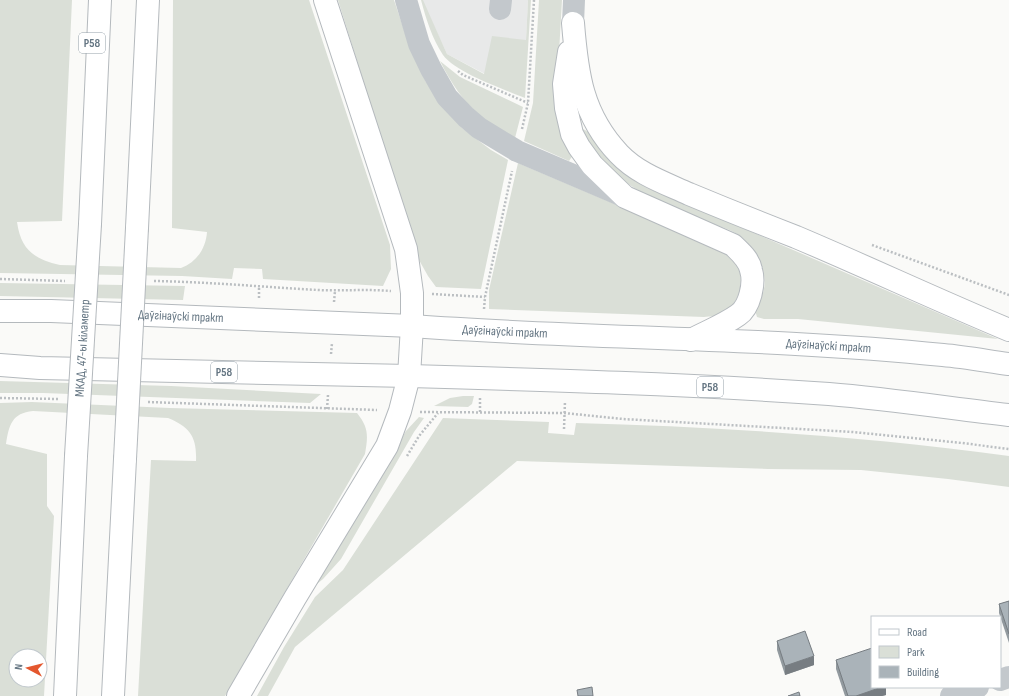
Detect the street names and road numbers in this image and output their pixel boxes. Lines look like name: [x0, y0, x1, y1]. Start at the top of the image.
road number: Р58: [79, 33, 105, 53]
street label: МКАД, 47-ы кіламетр: [72, 299, 93, 397]
street label: Даўгінаўскі тракт: [138, 307, 224, 326]
street label: Даўгінаўскі тракт: [462, 321, 548, 342]
street label: Даўгінаўскі тракт: [785, 335, 872, 357]
road number: Р58: [211, 362, 237, 382]
road number: Р58: [697, 377, 723, 397]

